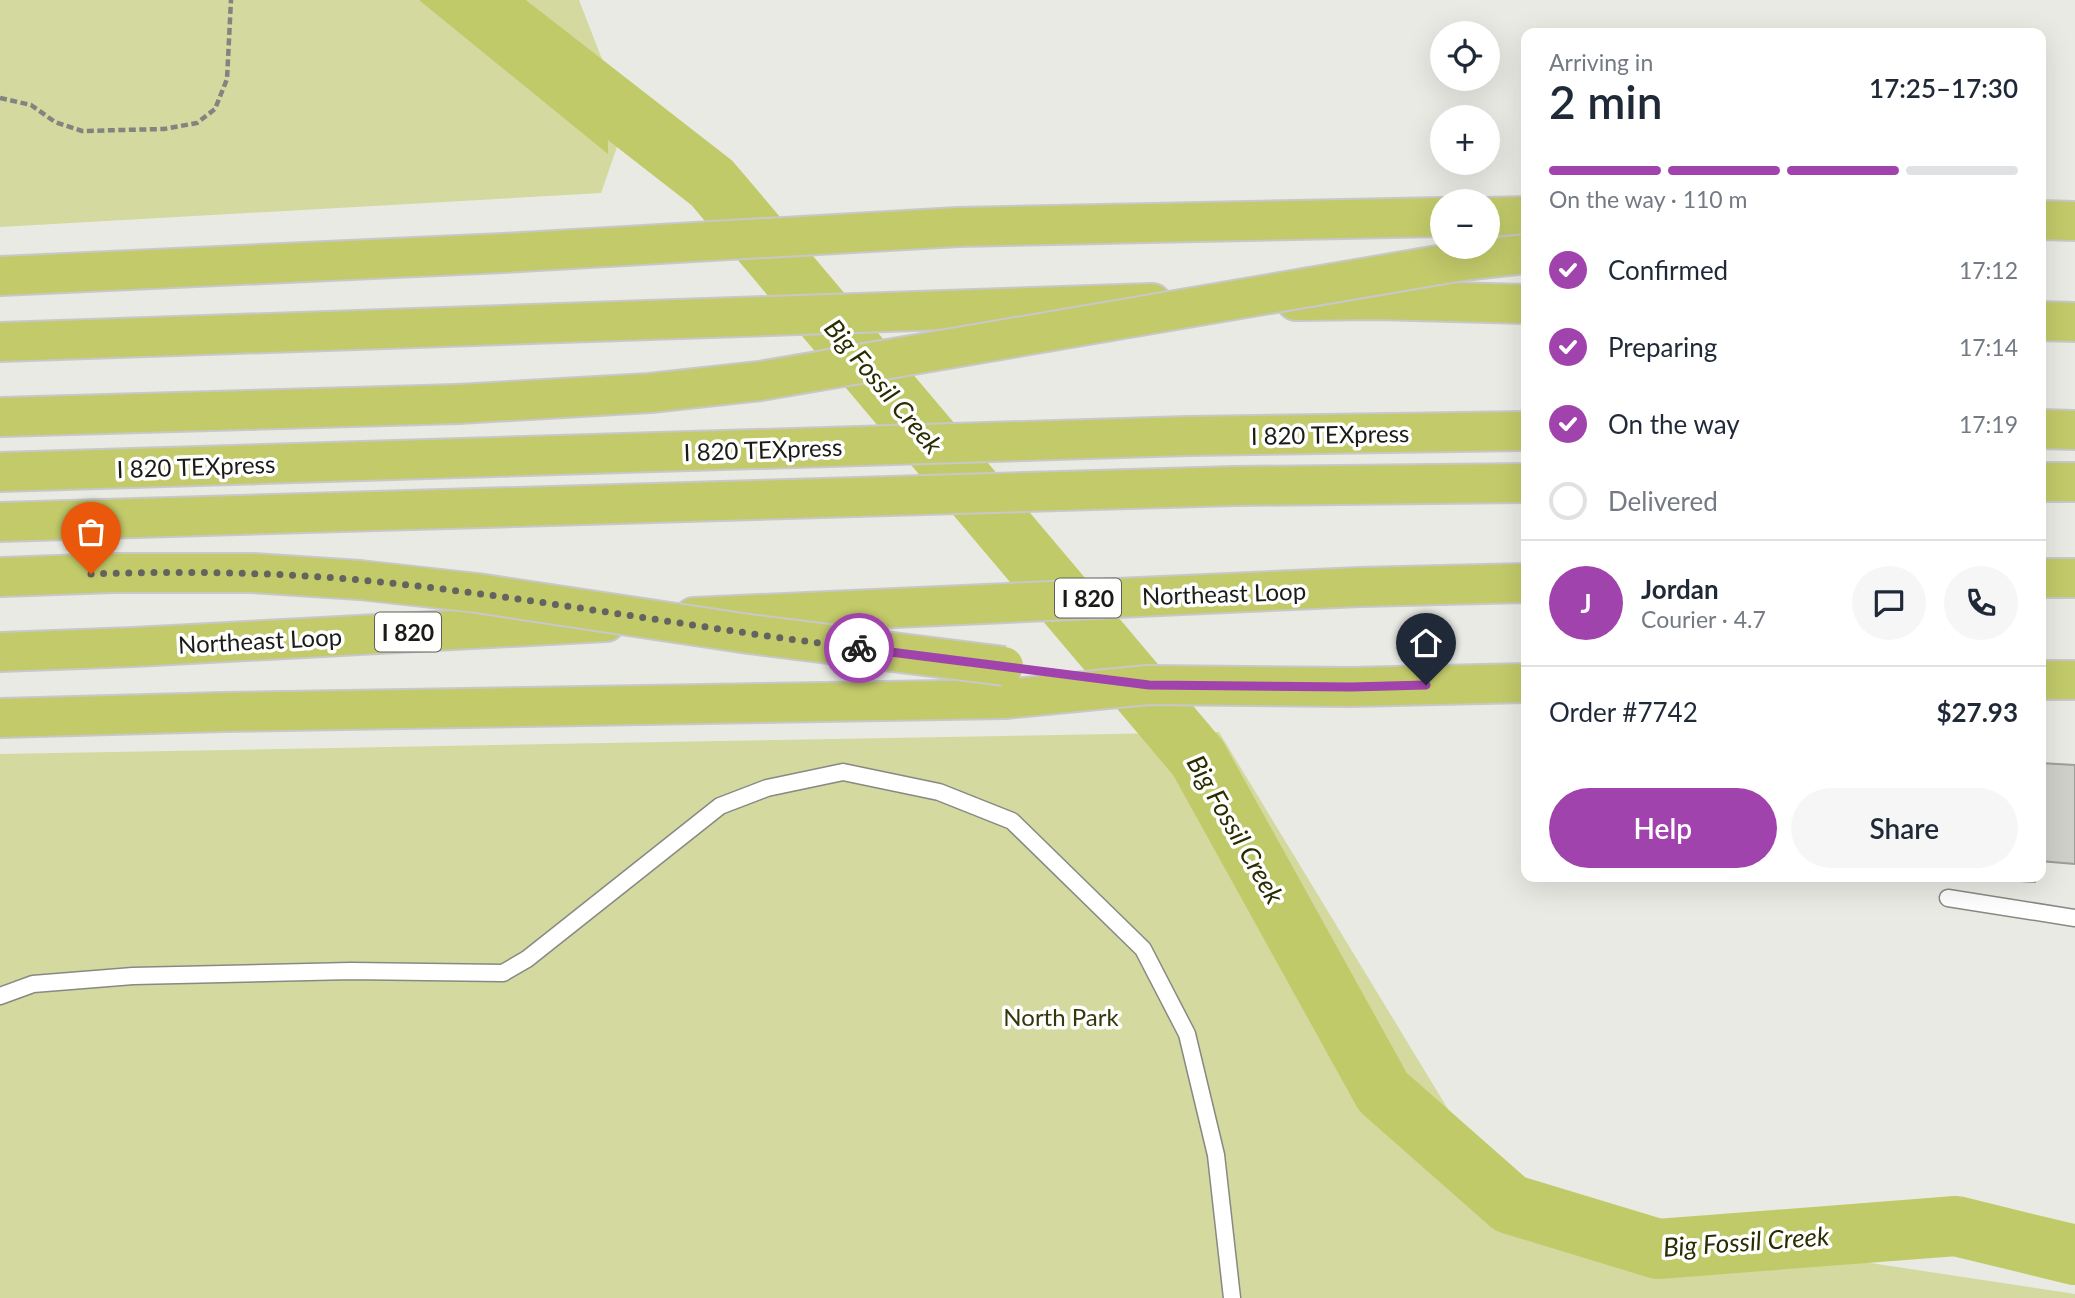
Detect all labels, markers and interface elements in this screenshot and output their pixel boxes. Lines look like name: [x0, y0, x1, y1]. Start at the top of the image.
map controls: [1430, 21, 1500, 259]
button: locate: [1430, 21, 1500, 91]
text: Arriving in: [1549, 48, 1653, 76]
text: 17:25–17:30: [1869, 72, 2018, 104]
text: 2 min: [1549, 74, 1663, 129]
button: +: [1430, 105, 1500, 175]
text: On the way · 110 m: [1549, 185, 1748, 213]
button: −: [1430, 189, 1500, 259]
icon: check: [1549, 251, 1587, 289]
text: Confirmed: [1608, 254, 1728, 286]
text: 17:12: [1959, 256, 2018, 284]
water label: Big Fossil Creek: [818, 312, 950, 461]
icon: check: [1549, 328, 1587, 366]
text: Preparing: [1608, 331, 1717, 363]
text: 17:14: [1959, 333, 2018, 361]
icon: check: [1549, 405, 1587, 443]
text: On the way: [1608, 408, 1740, 440]
text: 17:19: [1959, 410, 2018, 438]
street label: I 820 TEXpress: [1250, 418, 1410, 450]
street label: I 820 TEXpress: [683, 432, 843, 466]
street label: I 820 TEXpress: [116, 449, 276, 483]
text: Delivered: [1608, 485, 1718, 517]
pin: [61, 502, 121, 574]
icon: bag: [72, 513, 110, 551]
button: chat: [1852, 566, 1926, 640]
button: phone: [1944, 566, 2018, 640]
text: Jordan: [1641, 573, 1719, 605]
street label: Northeast Loop: [1141, 576, 1307, 610]
road number: I 820: [1055, 578, 1121, 618]
text: J: [1580, 587, 1592, 619]
text: Courier · 4.7: [1641, 605, 1766, 633]
road number: I 820: [375, 612, 441, 652]
courier: [824, 613, 894, 683]
pin: [1396, 613, 1456, 685]
street label: Northeast Loop: [177, 621, 343, 659]
icon: home: [1407, 624, 1445, 662]
icon: bike: [840, 629, 878, 667]
text: Order #7742: [1549, 696, 1698, 728]
text: $27.93: [1936, 696, 2018, 728]
water label: Big Fossil Creek: [1181, 749, 1292, 910]
button: Help: [1549, 788, 1777, 868]
button: Share: [1791, 788, 2018, 868]
park label: North Park: [1003, 1002, 1119, 1031]
water label: Big Fossil Creek: [1662, 1219, 1831, 1263]

